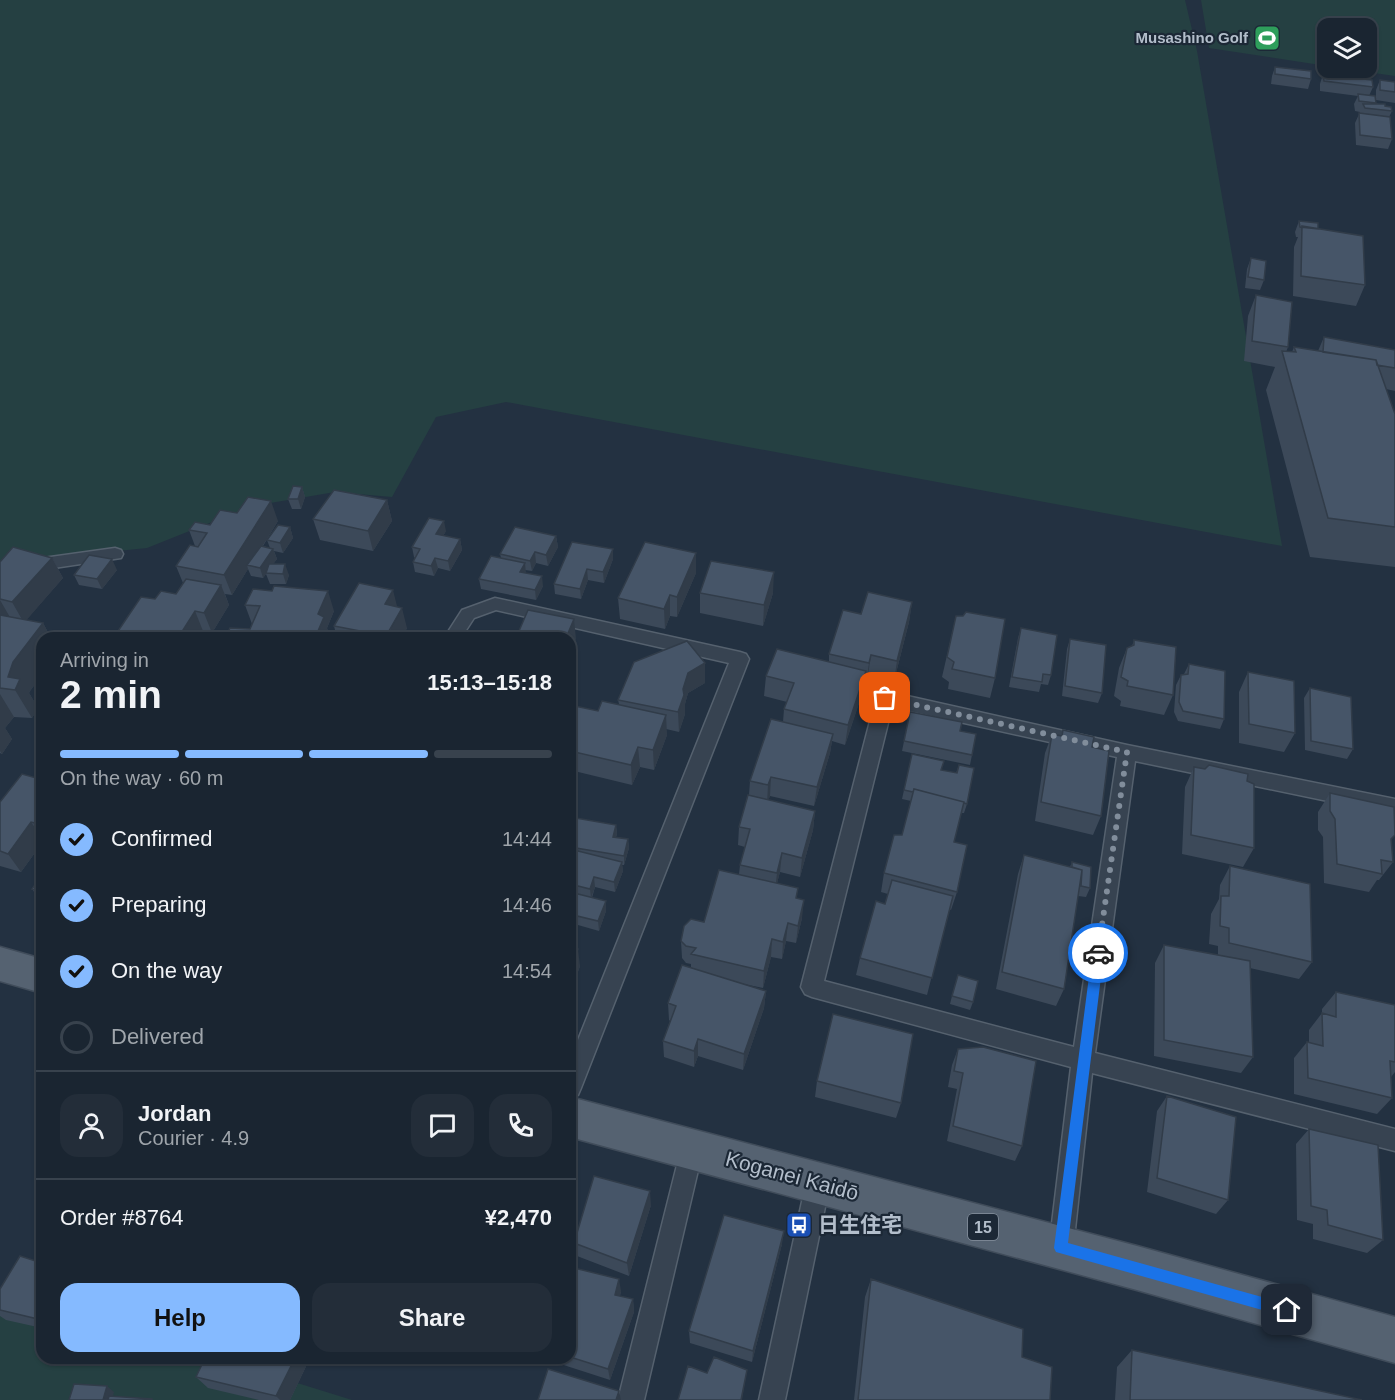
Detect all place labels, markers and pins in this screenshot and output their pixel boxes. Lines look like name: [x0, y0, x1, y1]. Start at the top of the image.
sports icon: Musashino Golf: [1252, 23, 1282, 53]
place label: Musashino Golf: [1136, 29, 1249, 46]
pin: [859, 672, 910, 723]
bus stop icon: 日生住宅: [784, 1210, 814, 1240]
place label: 日生住宅: [818, 1213, 902, 1236]
pin: [1261, 1284, 1312, 1335]

